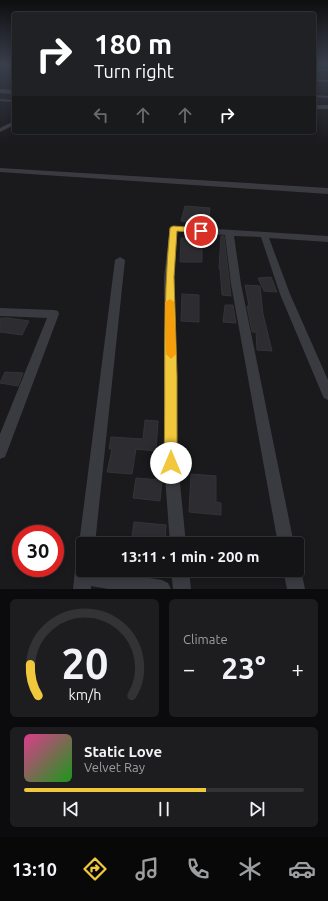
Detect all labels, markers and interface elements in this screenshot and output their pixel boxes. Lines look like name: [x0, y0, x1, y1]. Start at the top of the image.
icon: right: [28, 28, 80, 80]
text: 180 m: [94, 28, 172, 59]
text: Turn right: [94, 61, 174, 81]
icon: left: [90, 104, 112, 126]
icon: ahead: [132, 104, 154, 126]
icon: ahead: [174, 104, 196, 126]
icon: right: [216, 104, 238, 126]
pin: [184, 214, 218, 248]
icon: arrive: [190, 220, 212, 242]
position arrow: [150, 442, 192, 484]
speed limit sign: 30: [12, 525, 64, 577]
text: 13:11 · 1 min · 200 m: [121, 548, 259, 565]
text: Climate: [183, 632, 228, 646]
text: 20: [61, 640, 108, 687]
text: 23°: [221, 651, 266, 685]
text: −: [183, 656, 195, 681]
text: +: [292, 656, 304, 681]
text: km/h: [68, 687, 101, 703]
text: Static Love: [84, 743, 162, 760]
text: Velvet Ray: [84, 760, 145, 774]
icon: previous: [60, 798, 82, 820]
icon: pause: [153, 798, 175, 820]
icon: next: [246, 798, 268, 820]
icon: directions: [81, 855, 109, 883]
icon: music: [133, 855, 161, 883]
icon: phone: [184, 855, 212, 883]
icon: climate: [236, 855, 264, 883]
icon: car: [288, 855, 316, 883]
text: 13:10: [12, 859, 57, 879]

